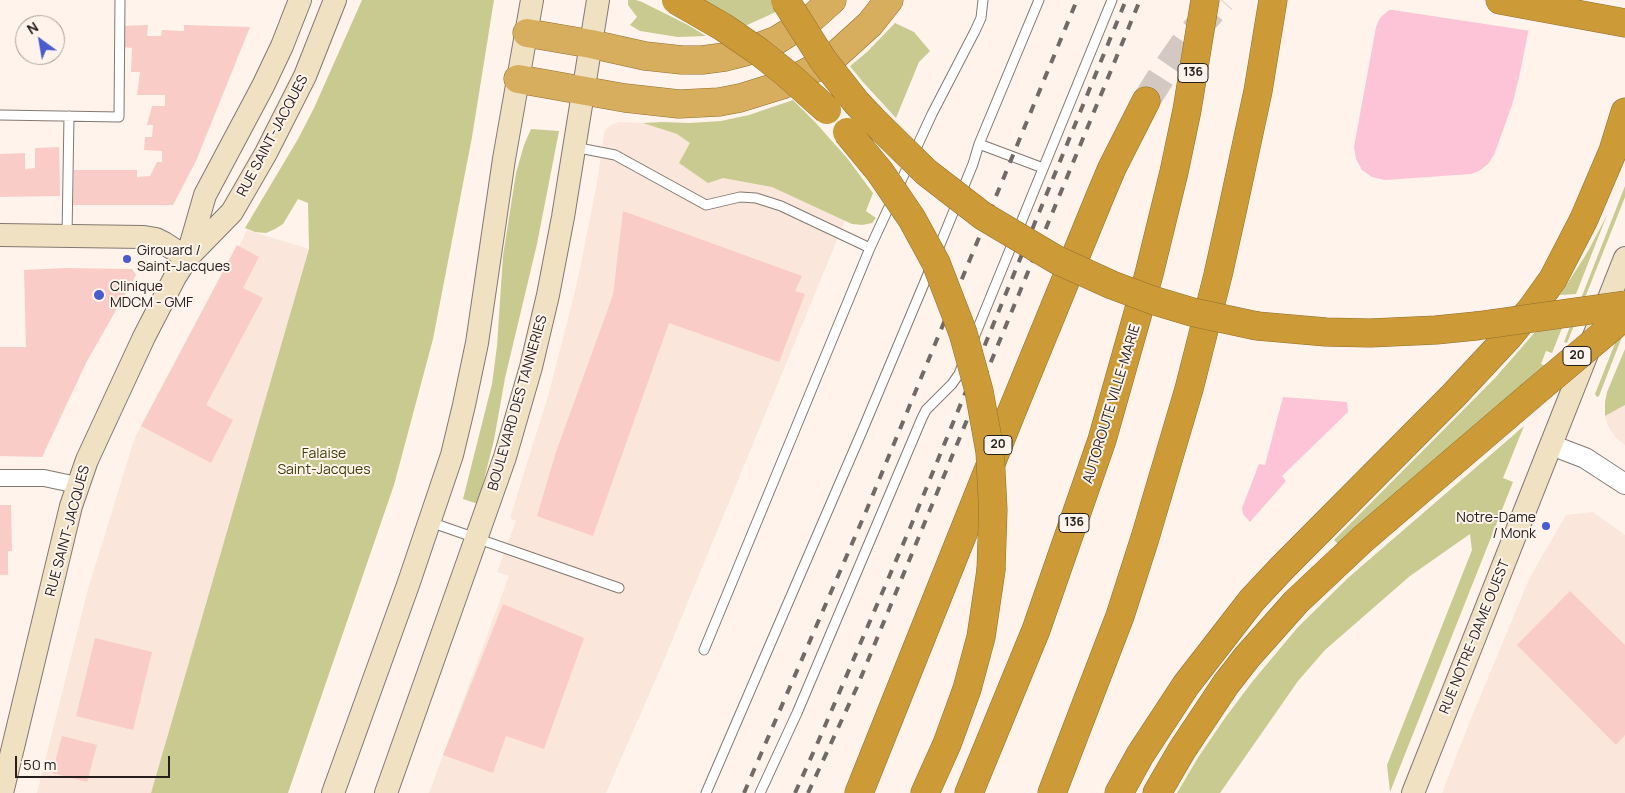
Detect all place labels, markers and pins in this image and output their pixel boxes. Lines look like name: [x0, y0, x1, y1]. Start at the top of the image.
place label: Girouard / Saint-Jacques: [137, 243, 230, 276]
marker: Girouard / Saint-Jacques: [121, 253, 133, 265]
place label: Clinique MDCM - GMF: [110, 279, 193, 312]
marker: Clinique MDCM - GMF: [92, 288, 106, 302]
place label: Notre-Dame / Monk: [1456, 510, 1536, 542]
marker: Notre-Dame / Monk: [1540, 520, 1552, 532]

